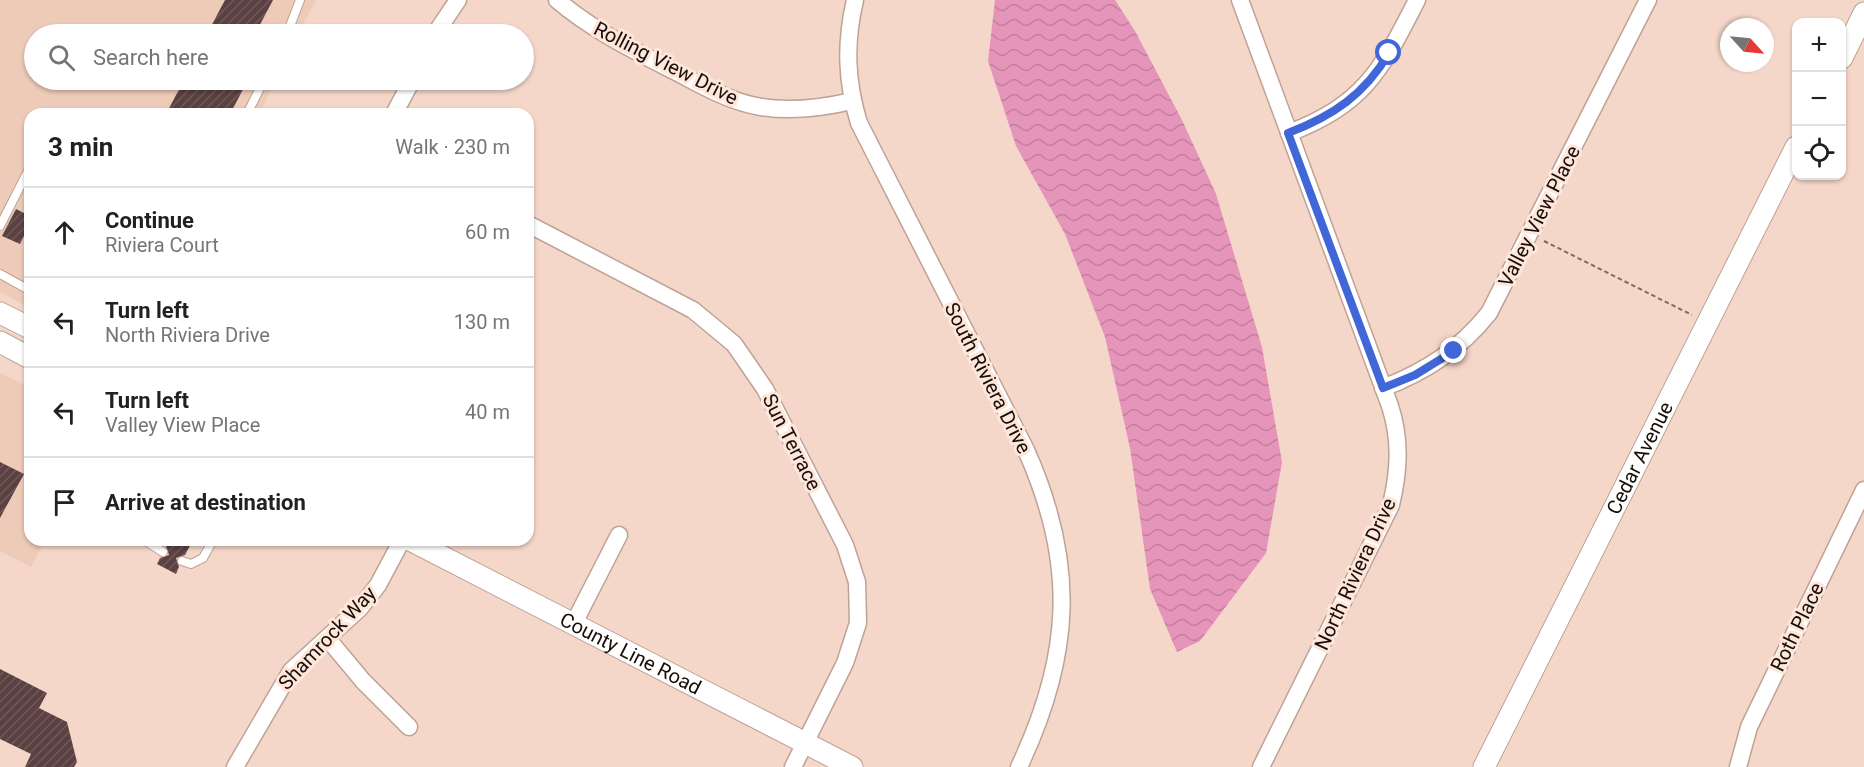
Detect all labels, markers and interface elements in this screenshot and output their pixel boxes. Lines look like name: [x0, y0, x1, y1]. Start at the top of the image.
street label: Rolling View Drive: [590, 16, 742, 110]
north arrow: [1720, 18, 1774, 72]
map controls: [1792, 18, 1846, 180]
button: +: [1792, 18, 1846, 72]
search box: [24, 24, 534, 90]
route start: [1375, 39, 1401, 65]
icon: search: [45, 41, 78, 74]
text: Search here: [93, 45, 209, 70]
button: −: [1792, 72, 1846, 126]
button: locate: [1792, 126, 1846, 180]
text: 3 min: [48, 132, 113, 162]
text: Walk · 230 m: [395, 135, 510, 159]
street label: Valley View Place: [1493, 141, 1585, 291]
text: Continue: [105, 208, 194, 233]
icon: ahead: [48, 216, 81, 249]
text: 60 m: [465, 220, 510, 244]
text: Riviera Court: [105, 233, 219, 257]
text: Turn left: [105, 298, 189, 323]
street label: South Riviera Drive: [940, 298, 1036, 458]
icon: left: [48, 306, 81, 339]
text: 130 m: [454, 310, 510, 334]
text: North Riviera Drive: [105, 323, 270, 347]
route end: [1440, 337, 1466, 363]
text: Turn left: [105, 388, 189, 413]
street label: Sun Terrace: [757, 390, 827, 494]
icon: left: [48, 396, 81, 429]
street label: Cedar Avenue: [1601, 398, 1678, 518]
text: 40 m: [465, 400, 510, 424]
text: Valley View Place: [105, 413, 260, 437]
icon: arrive: [48, 486, 81, 519]
text: Arrive at destination: [105, 490, 306, 515]
street label: North Riviera Drive: [1309, 494, 1401, 654]
street label: Roth Place: [1765, 579, 1829, 675]
street label: Shamrock Way: [273, 581, 381, 695]
street label: County Line Road: [556, 607, 705, 700]

